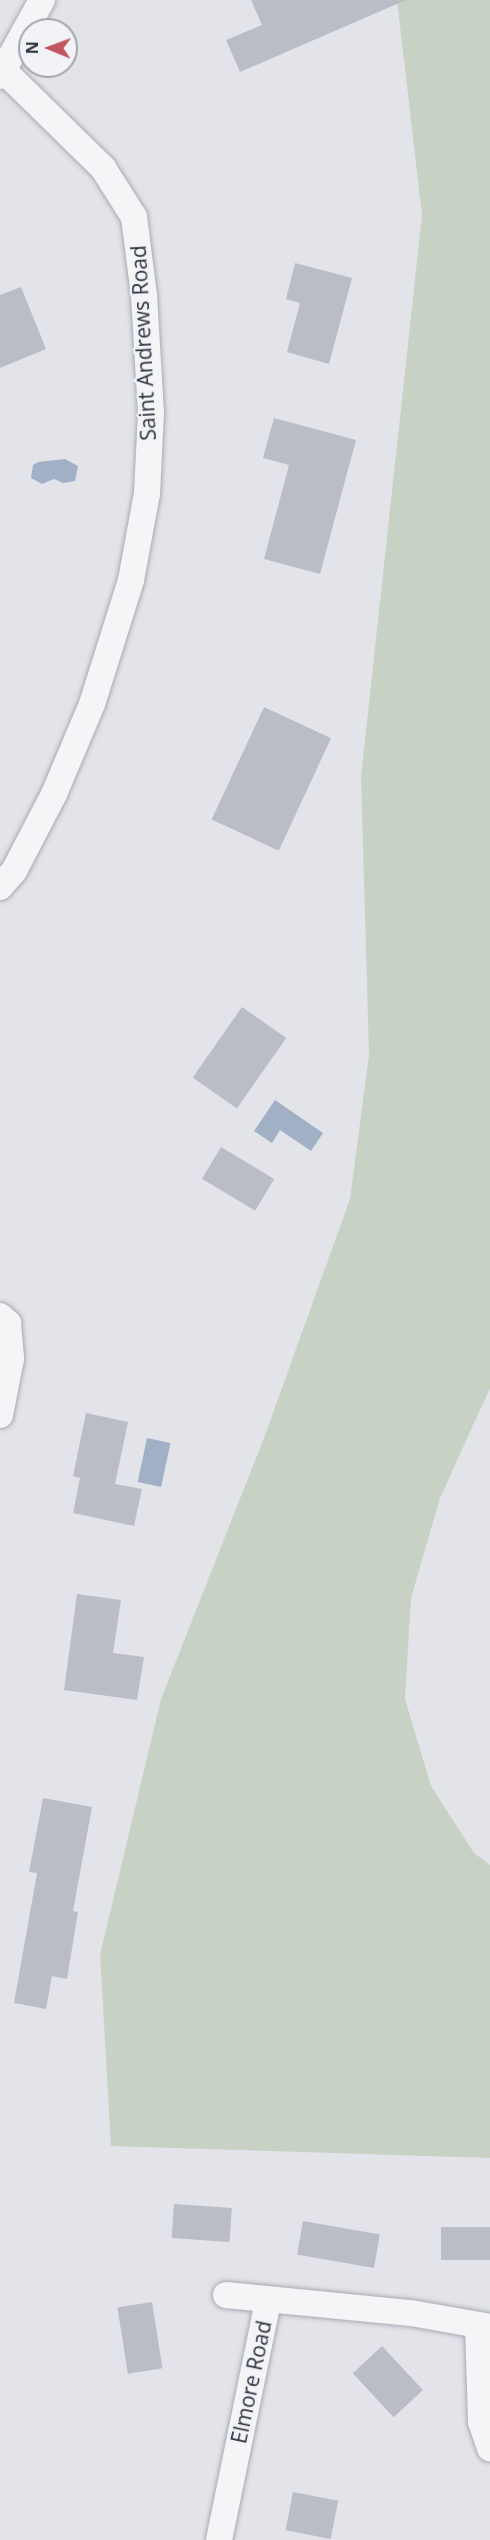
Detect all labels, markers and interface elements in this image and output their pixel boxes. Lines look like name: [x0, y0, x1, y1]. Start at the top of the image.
north arrow: [18, 18, 78, 78]
text: N: [21, 41, 43, 54]
street label: Saint Andrews Road: [125, 245, 161, 441]
street label: Elmore Road: [226, 2318, 276, 2446]

